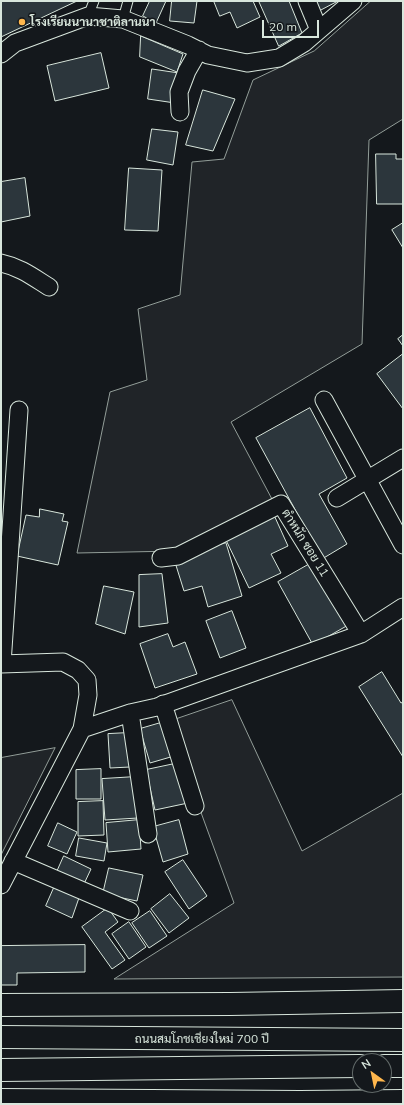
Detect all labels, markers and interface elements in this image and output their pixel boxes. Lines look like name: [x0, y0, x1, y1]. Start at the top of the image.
scale bar: [264, 12, 321, 38]
place label: โรงเรียนนานาชาติลานนา: [30, 15, 156, 29]
marker: โรงเรียนนานาชาติลานนา: [17, 17, 27, 27]
text: 20 m: [269, 19, 297, 34]
street label: ตำหนัก ซอย 11: [278, 506, 332, 580]
street label: ถนนสมโภชเชียงใหม่ 700 ปี: [135, 1032, 269, 1046]
north arrow: [352, 1053, 392, 1093]
text: N: [359, 1056, 373, 1072]

